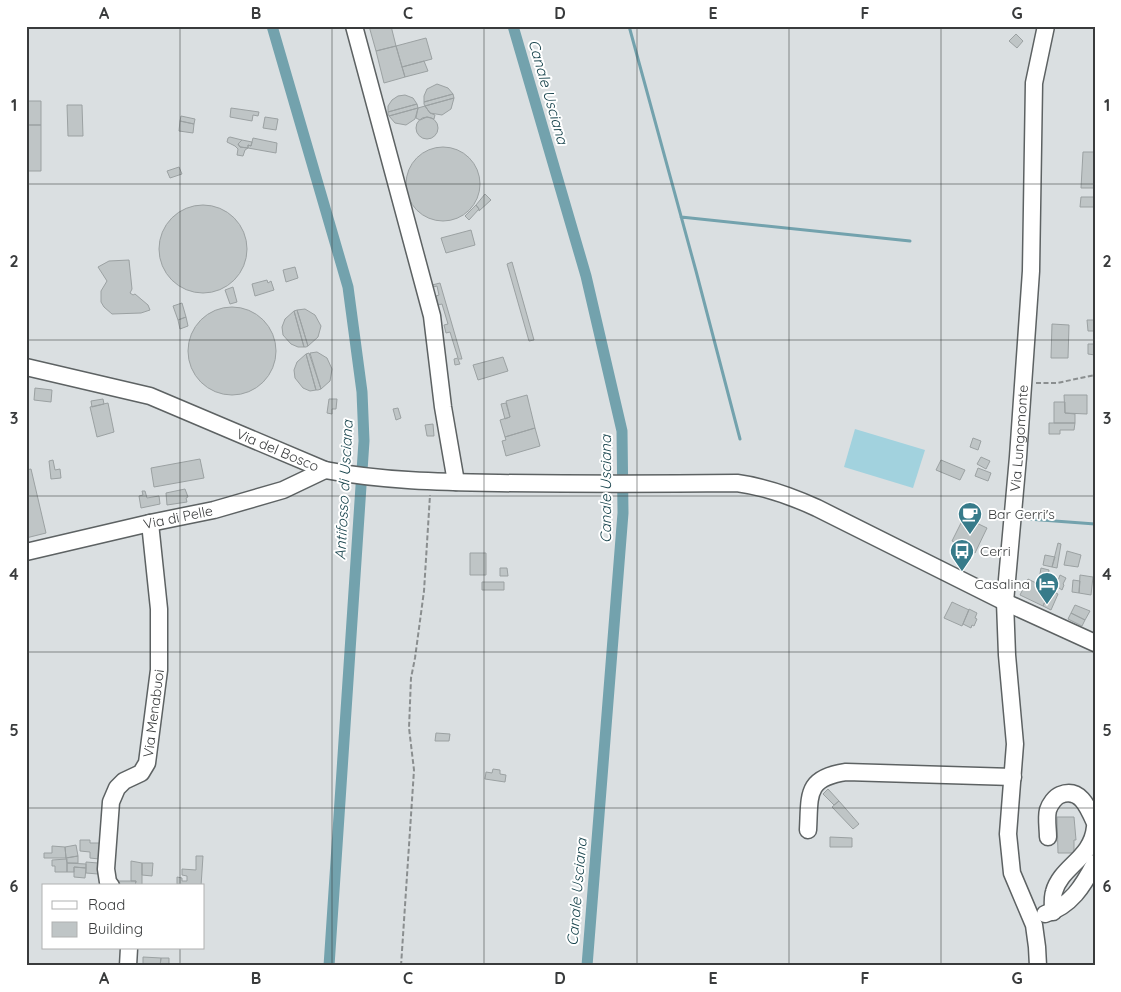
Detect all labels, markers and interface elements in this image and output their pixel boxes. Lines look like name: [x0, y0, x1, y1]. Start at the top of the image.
text: A: [99, 3, 110, 23]
text: B: [251, 3, 261, 23]
text: C: [403, 3, 413, 23]
text: D: [554, 3, 566, 23]
text: E: [708, 3, 718, 23]
text: F: [861, 3, 870, 23]
text: G: [1011, 3, 1023, 23]
water label: Canale Usciana: [524, 37, 573, 147]
text: 1: [11, 95, 17, 115]
text: 1: [1104, 95, 1110, 115]
text: 2: [9, 251, 19, 271]
text: 2: [1102, 251, 1112, 271]
street label: Via Lungomonte: [1006, 384, 1032, 492]
text: 3: [10, 408, 18, 428]
text: 3: [1103, 408, 1111, 428]
water label: Antifosso di Usciana: [330, 419, 357, 560]
street label: Via del Bosco: [234, 425, 322, 475]
water label: Canale Usciana: [596, 434, 615, 543]
street label: Via di Pelle: [142, 501, 214, 533]
cafe icon: Bar Cerri's: [957, 501, 983, 535]
place label: Bar Cerri's: [988, 505, 1055, 523]
bus stop icon: Cerri: [949, 538, 975, 572]
place label: Cerri: [980, 542, 1011, 560]
text: 4: [9, 564, 19, 584]
text: 4: [1102, 564, 1112, 584]
hotel icon: Casalina: [1034, 571, 1060, 605]
place label: Casalina: [974, 575, 1030, 593]
street label: Via Menabuoi: [139, 668, 168, 758]
text: 5: [9, 720, 19, 740]
text: 5: [1102, 720, 1112, 740]
water label: Canale Usciana: [562, 836, 591, 947]
text: 6: [10, 876, 19, 896]
text: 6: [1103, 876, 1112, 896]
legend: [42, 884, 205, 950]
text: Road: [88, 895, 125, 914]
text: Building: [88, 919, 143, 938]
text: A: [99, 968, 110, 988]
text: B: [251, 968, 261, 988]
text: C: [403, 968, 413, 988]
text: D: [554, 968, 566, 988]
text: E: [708, 968, 718, 988]
text: F: [861, 968, 870, 988]
text: G: [1011, 968, 1023, 988]

